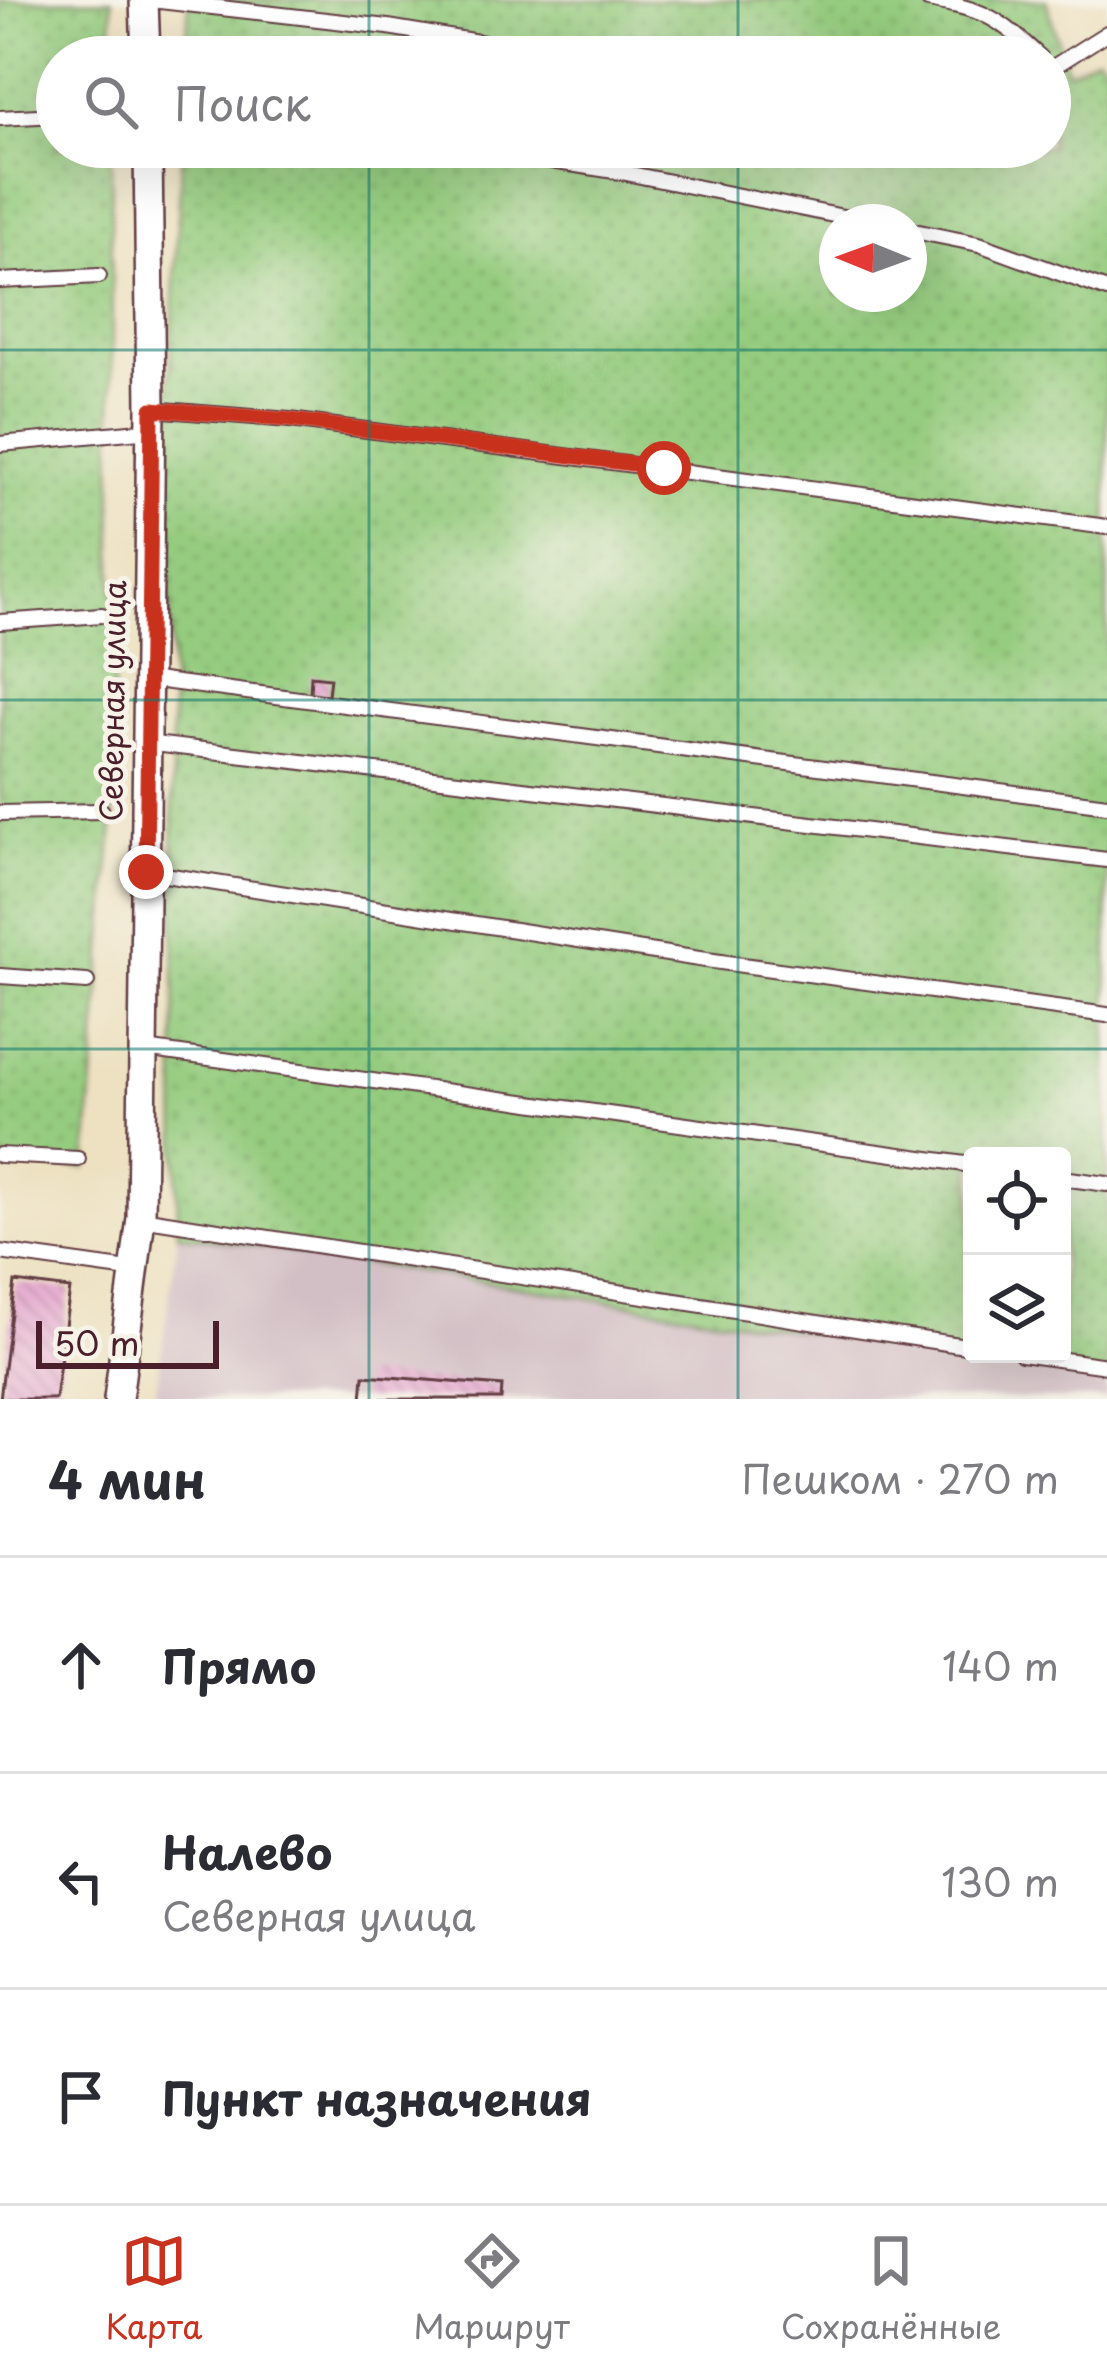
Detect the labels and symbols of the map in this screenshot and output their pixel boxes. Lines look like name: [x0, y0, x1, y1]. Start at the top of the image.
north arrow: [819, 204, 927, 312]
route start: [637, 441, 691, 495]
street label: Северная улица: [87, 580, 136, 822]
route end: [119, 845, 173, 899]
scale bar: [36, 1315, 219, 1368]

